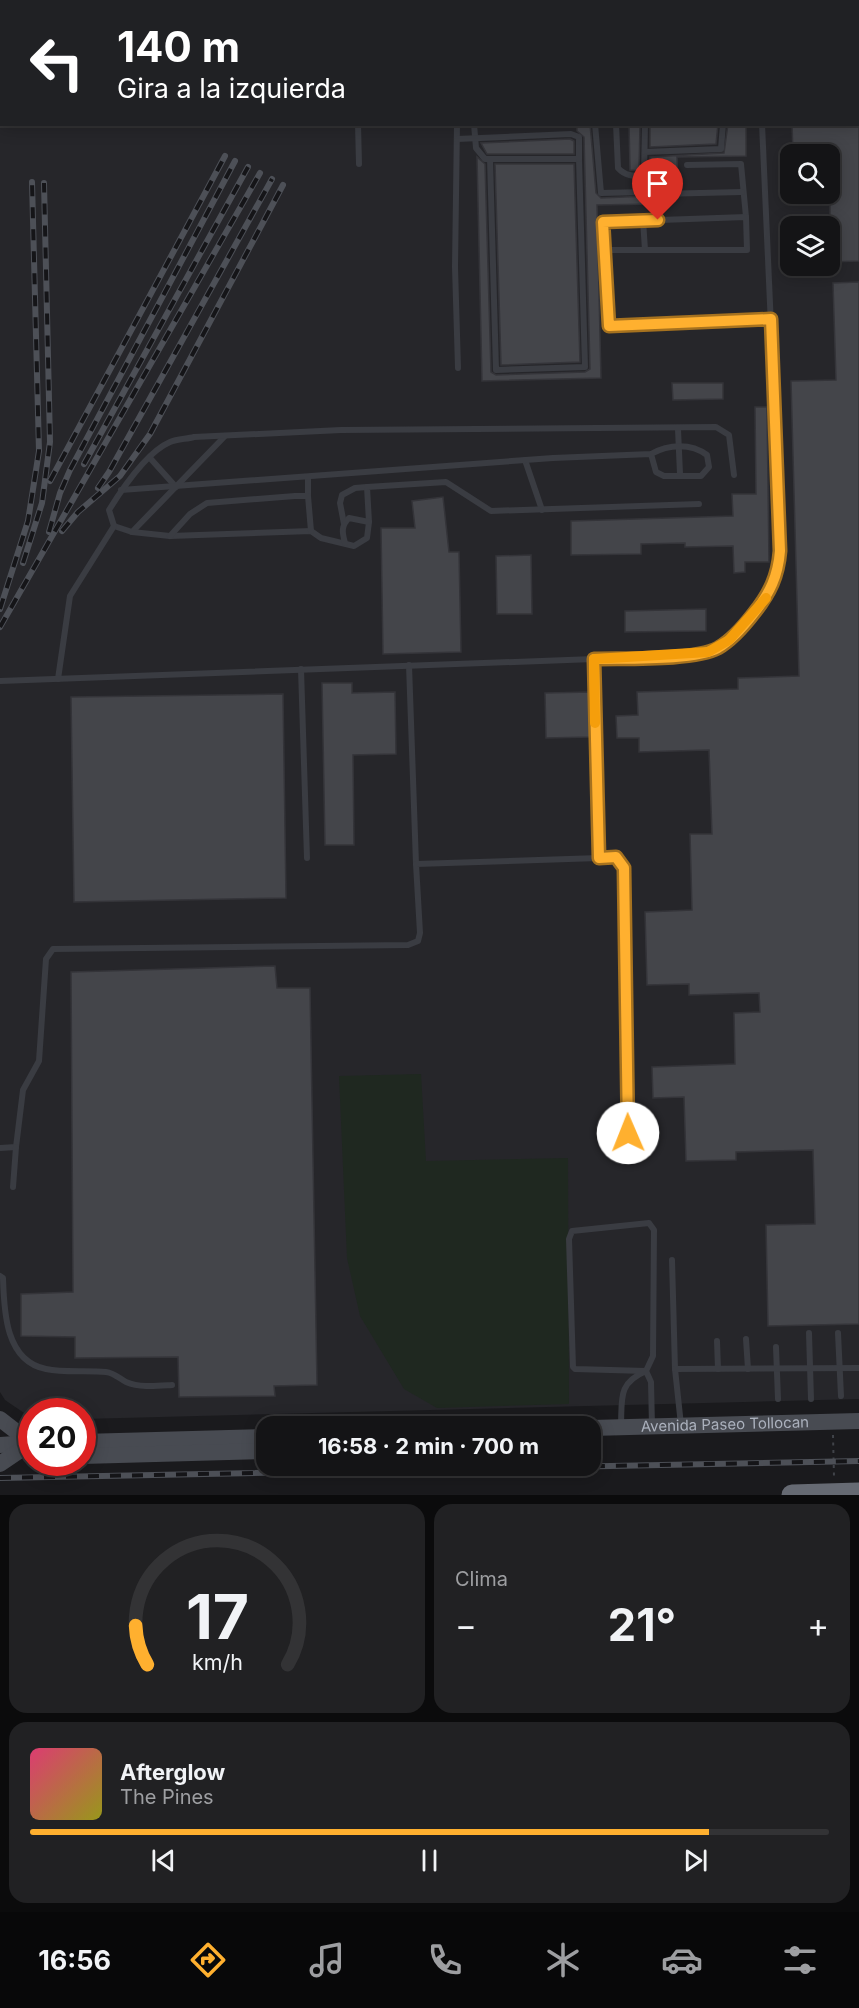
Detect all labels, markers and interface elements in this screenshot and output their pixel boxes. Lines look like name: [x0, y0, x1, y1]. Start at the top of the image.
text: 140 m: [117, 21, 240, 72]
icon: left: [18, 24, 96, 102]
text: Gira a la izquierda: [117, 72, 346, 105]
map controls: [780, 144, 840, 276]
button: search: [780, 144, 840, 204]
pin: [632, 158, 683, 220]
icon: arrive: [641, 167, 674, 200]
button: layers: [780, 216, 840, 276]
position arrow: [596, 1101, 660, 1165]
speed limit sign: 20: [18, 1398, 96, 1476]
street label: Avenida Paseo Tollocan: [641, 1412, 809, 1436]
text: 16:58 · 2 min · 700 m: [318, 1433, 539, 1459]
text: Clima: [455, 1567, 508, 1591]
text: 17: [185, 1579, 249, 1654]
text: 21°: [608, 1597, 676, 1652]
text: −: [455, 1605, 477, 1645]
text: +: [807, 1605, 829, 1645]
text: km/h: [192, 1650, 242, 1676]
text: Afterglow: [120, 1759, 225, 1785]
text: The Pines: [120, 1785, 214, 1809]
icon: previous: [147, 1844, 180, 1877]
icon: pause: [413, 1844, 446, 1877]
icon: next: [679, 1844, 712, 1877]
icon: directions: [187, 1939, 229, 1981]
icon: music: [306, 1939, 348, 1981]
icon: phone: [424, 1939, 466, 1981]
icon: climate: [542, 1939, 584, 1981]
icon: car: [661, 1939, 703, 1981]
icon: filters: [779, 1939, 821, 1981]
text: 16:56: [38, 1944, 111, 1977]

